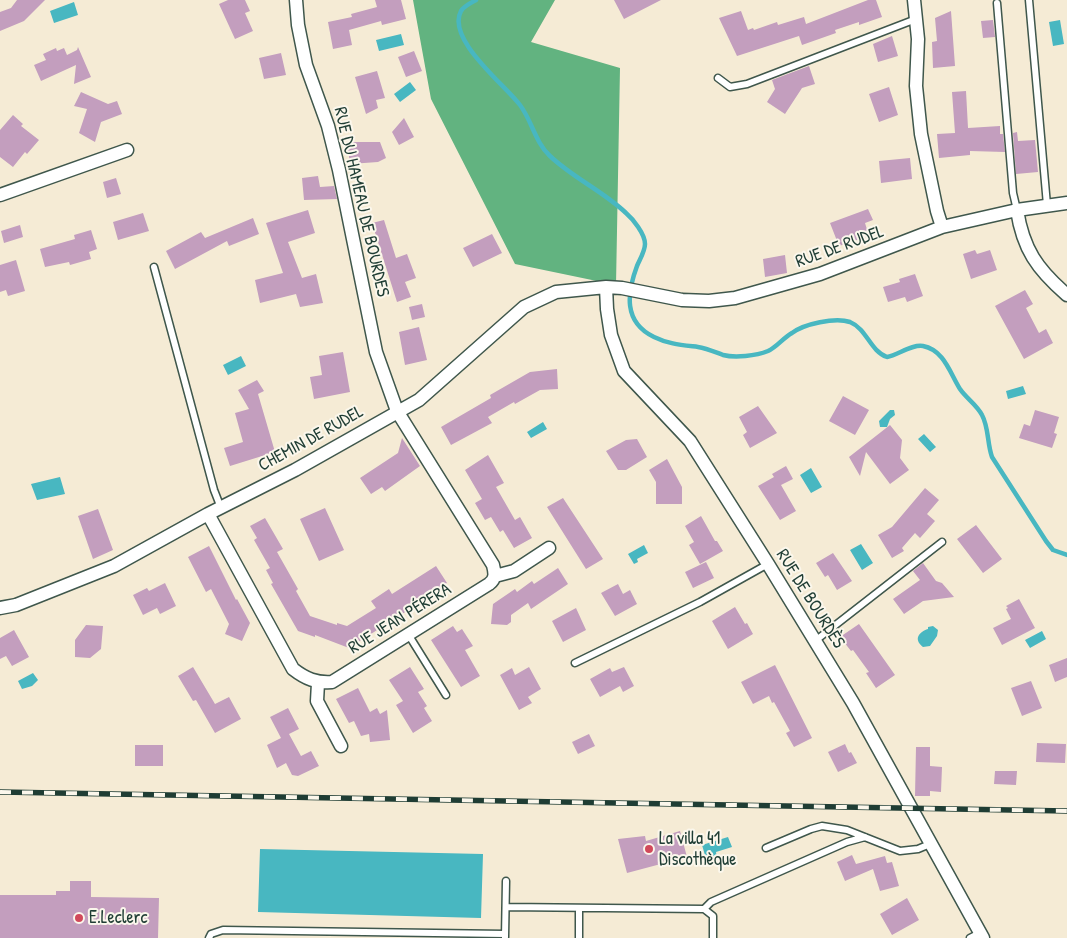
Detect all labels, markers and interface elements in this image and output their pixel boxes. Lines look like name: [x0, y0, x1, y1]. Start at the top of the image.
street label: RUE DU HAMEAU DE BOURDES: [329, 105, 393, 299]
street label: RUE DE RUDEL: [793, 221, 887, 273]
street label: CHEMIN DE RUDEL: [255, 401, 367, 477]
street label: RUE DE BOURDÈS: [771, 545, 849, 653]
street label: RUE JEAN PÉRERA: [345, 579, 455, 659]
place label: La villa 41 Discothèque: [659, 828, 736, 871]
marker: La villa 41 Discothèque: [643, 843, 655, 855]
place label: E.Leclerc: [89, 907, 148, 929]
marker: E.Leclerc: [73, 912, 85, 924]

